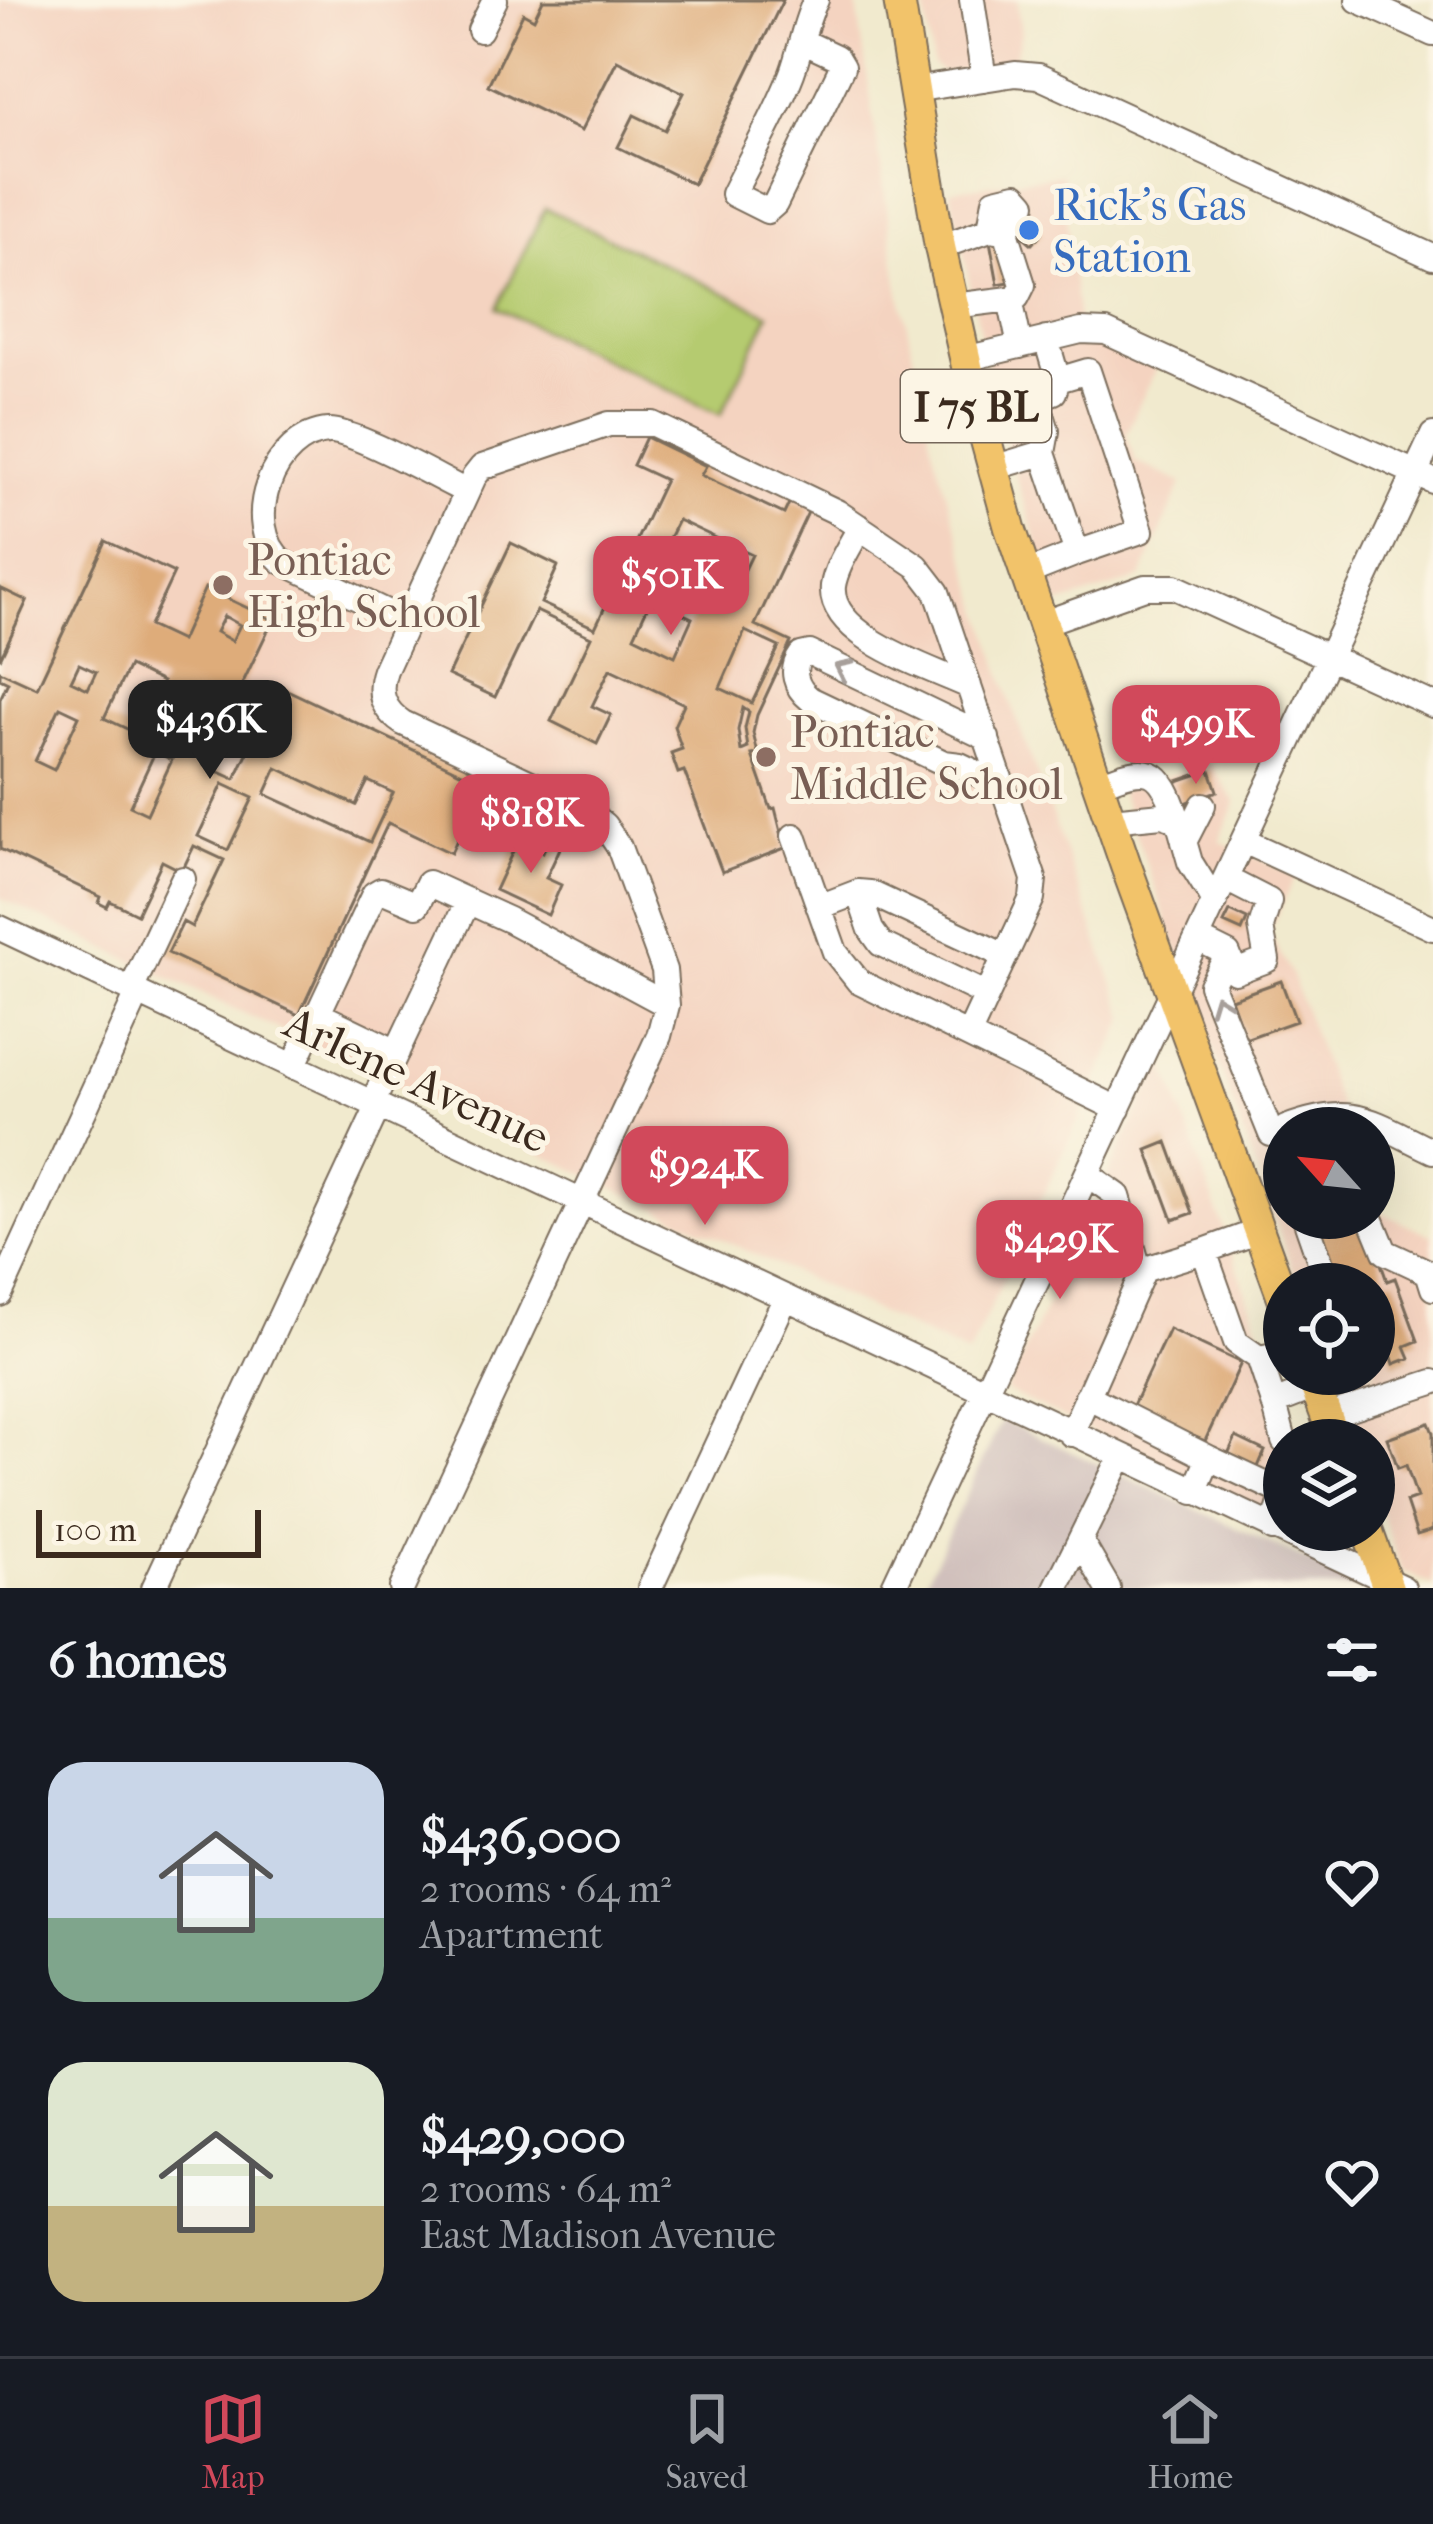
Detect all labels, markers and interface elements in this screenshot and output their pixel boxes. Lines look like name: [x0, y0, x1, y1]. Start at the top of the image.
place label: Rick's Gas Station: [1053, 179, 1246, 284]
marker: Rick's Gas Station: [1016, 217, 1042, 243]
road number: I 75 BL: [901, 370, 1051, 442]
place label: Pontiac High School: [247, 534, 480, 639]
pin: $501K: [587, 536, 755, 638]
text: $501K: [620, 552, 722, 598]
marker: Pontiac High School: [210, 572, 236, 598]
one-way arrow: [834, 660, 855, 683]
pin: $436K: [126, 680, 294, 782]
pin: $499K: [1112, 685, 1280, 787]
text: $436K: [155, 696, 265, 742]
text: $499K: [1139, 701, 1253, 747]
place label: Pontiac Middle School: [790, 706, 1063, 811]
marker: Pontiac Middle School: [753, 744, 779, 770]
pin: $818K: [447, 774, 615, 876]
text: $818K: [480, 790, 582, 836]
one-way arrow: [1209, 994, 1233, 1015]
street label: Arlene Avenue: [274, 995, 557, 1165]
north arrow: [1263, 1107, 1395, 1239]
map controls: [1263, 1107, 1395, 1551]
pin: $924K: [621, 1126, 789, 1228]
text: $924K: [648, 1142, 762, 1188]
pin: $429K: [976, 1200, 1144, 1302]
text: $429K: [1003, 1216, 1117, 1262]
button: locate: [1263, 1263, 1395, 1395]
button: layers: [1263, 1419, 1395, 1551]
scale bar: [36, 1504, 261, 1557]
text: 100 m: [54, 1511, 137, 1550]
icon: filters: [1319, 1627, 1385, 1693]
text: 6 homes: [48, 1630, 227, 1690]
text: $436,000: [420, 1806, 622, 1866]
icon: home: [144, 1810, 288, 1954]
icon: heart: [1319, 1849, 1385, 1915]
text: 2 rooms · 64 m²: [420, 1866, 671, 1912]
text: Apartment: [420, 1912, 603, 1958]
text: $429,000: [420, 2106, 626, 2166]
icon: home: [144, 2110, 288, 2254]
icon: heart: [1319, 2149, 1385, 2215]
text: 2 rooms · 64 m²: [420, 2166, 671, 2212]
text: East Madison Avenue: [420, 2212, 776, 2258]
tab: Map: [200, 2386, 266, 2497]
tab: Saved: [666, 2386, 747, 2497]
tab: Home: [1147, 2386, 1233, 2497]

